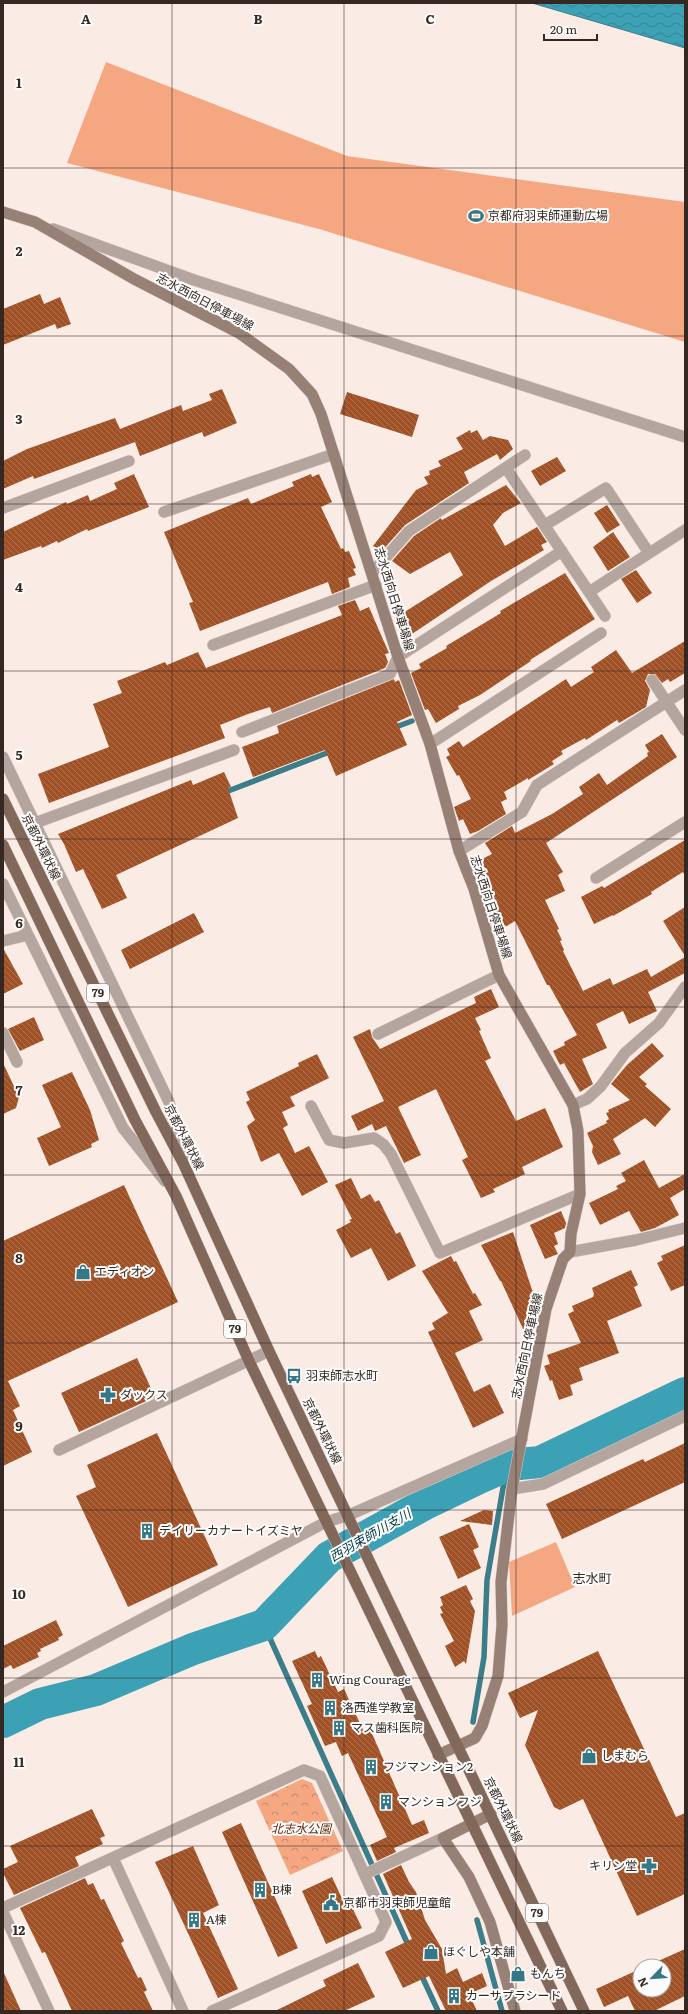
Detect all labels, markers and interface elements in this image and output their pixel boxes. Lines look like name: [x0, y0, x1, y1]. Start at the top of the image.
text: A: [81, 9, 91, 28]
text: B: [254, 9, 263, 28]
text: C: [425, 9, 435, 28]
scale bar: [544, 16, 597, 42]
text: 20 m: [550, 20, 577, 38]
text: 1: [16, 73, 22, 92]
place label: 京都府羽束師運動広場: [488, 206, 608, 224]
sports icon: 京都府羽束師運動広場: [467, 207, 485, 225]
text: 2: [16, 241, 23, 260]
street label: 志水西向日停車場線: [154, 268, 257, 334]
text: 3: [15, 409, 23, 428]
street label: 志水西向日停車場線: [371, 544, 419, 653]
text: 4: [15, 577, 23, 596]
text: 5: [15, 745, 23, 764]
street label: 京都外環状線: [18, 810, 66, 883]
street label: 志水西向日停車場線: [467, 853, 517, 961]
text: 6: [15, 913, 23, 932]
road number: 79: [87, 984, 109, 1002]
text: 7: [15, 1080, 23, 1099]
street label: 京都外環状線: [161, 1100, 209, 1173]
text: 8: [15, 1248, 23, 1267]
place label: エディオン: [95, 1262, 154, 1280]
shop icon: エディオン: [74, 1263, 92, 1281]
street label: 志水西向日停車場線: [506, 1291, 546, 1400]
road number: 79: [224, 1320, 246, 1338]
place label: 羽束師志水町: [306, 1366, 378, 1384]
bus stop icon: 羽束師志水町: [285, 1367, 303, 1385]
place label: ダックス: [120, 1385, 168, 1403]
pharmacy icon: ダックス: [99, 1386, 117, 1404]
street label: 京都外環状線: [299, 1394, 347, 1467]
text: 9: [15, 1416, 23, 1435]
water label: 西羽束師川支川: [326, 1503, 416, 1566]
place label: デイリーカナートイズミヤ: [159, 1521, 303, 1539]
building icon: デイリーカナートイズミヤ: [138, 1522, 156, 1540]
district label: 志水町: [572, 1568, 612, 1587]
text: 10: [12, 1584, 26, 1603]
place label: Wing Courage: [329, 1670, 411, 1688]
building icon: Wing Courage: [308, 1671, 326, 1689]
place label: 洛西進学教室: [342, 1698, 414, 1716]
building icon: 洛西進学教室: [321, 1699, 339, 1717]
place label: マス歯科医院: [351, 1718, 423, 1736]
building icon: マス歯科医院: [330, 1719, 348, 1737]
place label: しまむら: [601, 1746, 649, 1764]
shop icon: しまむら: [580, 1747, 598, 1765]
text: 11: [14, 1752, 25, 1771]
place label: フジマンション2: [383, 1757, 473, 1775]
building icon: フジマンション2: [362, 1758, 380, 1776]
street label: 京都外環状線: [480, 1773, 528, 1846]
place label: マンションフジ: [398, 1792, 482, 1810]
building icon: マンションフジ: [377, 1793, 395, 1811]
park label: 北志水公園: [271, 1819, 333, 1837]
place label: キリン堂: [589, 1856, 637, 1874]
pharmacy icon: キリン堂: [640, 1857, 658, 1875]
place label: B棟: [272, 1880, 292, 1898]
building icon: B棟: [251, 1881, 269, 1899]
place label: 京都市羽束師児童館: [343, 1893, 451, 1911]
public building icon: 京都市羽束師児童館: [322, 1894, 340, 1912]
road number: 79: [526, 1904, 548, 1922]
place label: A棟: [206, 1910, 227, 1928]
building icon: A棟: [185, 1911, 203, 1929]
text: 12: [13, 1920, 25, 1939]
place label: ほぐしや本舗: [443, 1942, 515, 1960]
shop icon: ほぐしや本舗: [422, 1943, 440, 1961]
north arrow: [632, 1958, 672, 1998]
place label: もんち: [530, 1964, 566, 1982]
shop icon: もんち: [509, 1965, 527, 1983]
text: N: [633, 1975, 651, 1990]
place label: カーサプラシード: [466, 1986, 562, 2004]
building icon: カーサプラシード: [445, 1987, 463, 2005]

